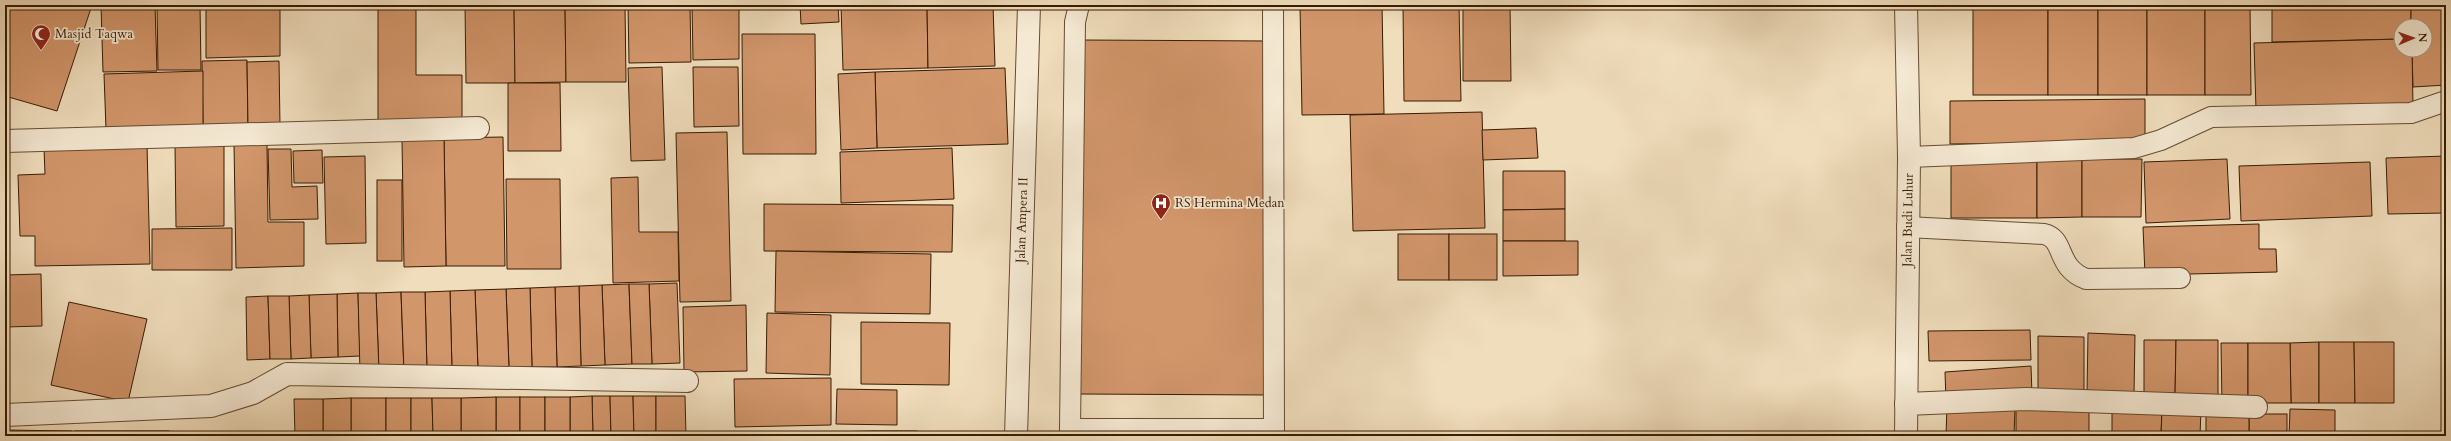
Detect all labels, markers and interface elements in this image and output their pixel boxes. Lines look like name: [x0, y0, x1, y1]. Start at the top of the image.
north arrow: [2393, 18, 2433, 58]
mosque icon: Masjid Taqwa: [30, 23, 52, 51]
place label: Masjid Taqwa: [55, 25, 133, 43]
text: N: [2415, 33, 2430, 43]
street label: Jalan Budi Luhur: [1898, 173, 1918, 269]
street label: Jalan Ampera II: [1011, 177, 1032, 265]
hospital icon: RS Hermina Medan: [1150, 192, 1172, 220]
place label: RS Hermina Medan: [1175, 194, 1285, 212]

